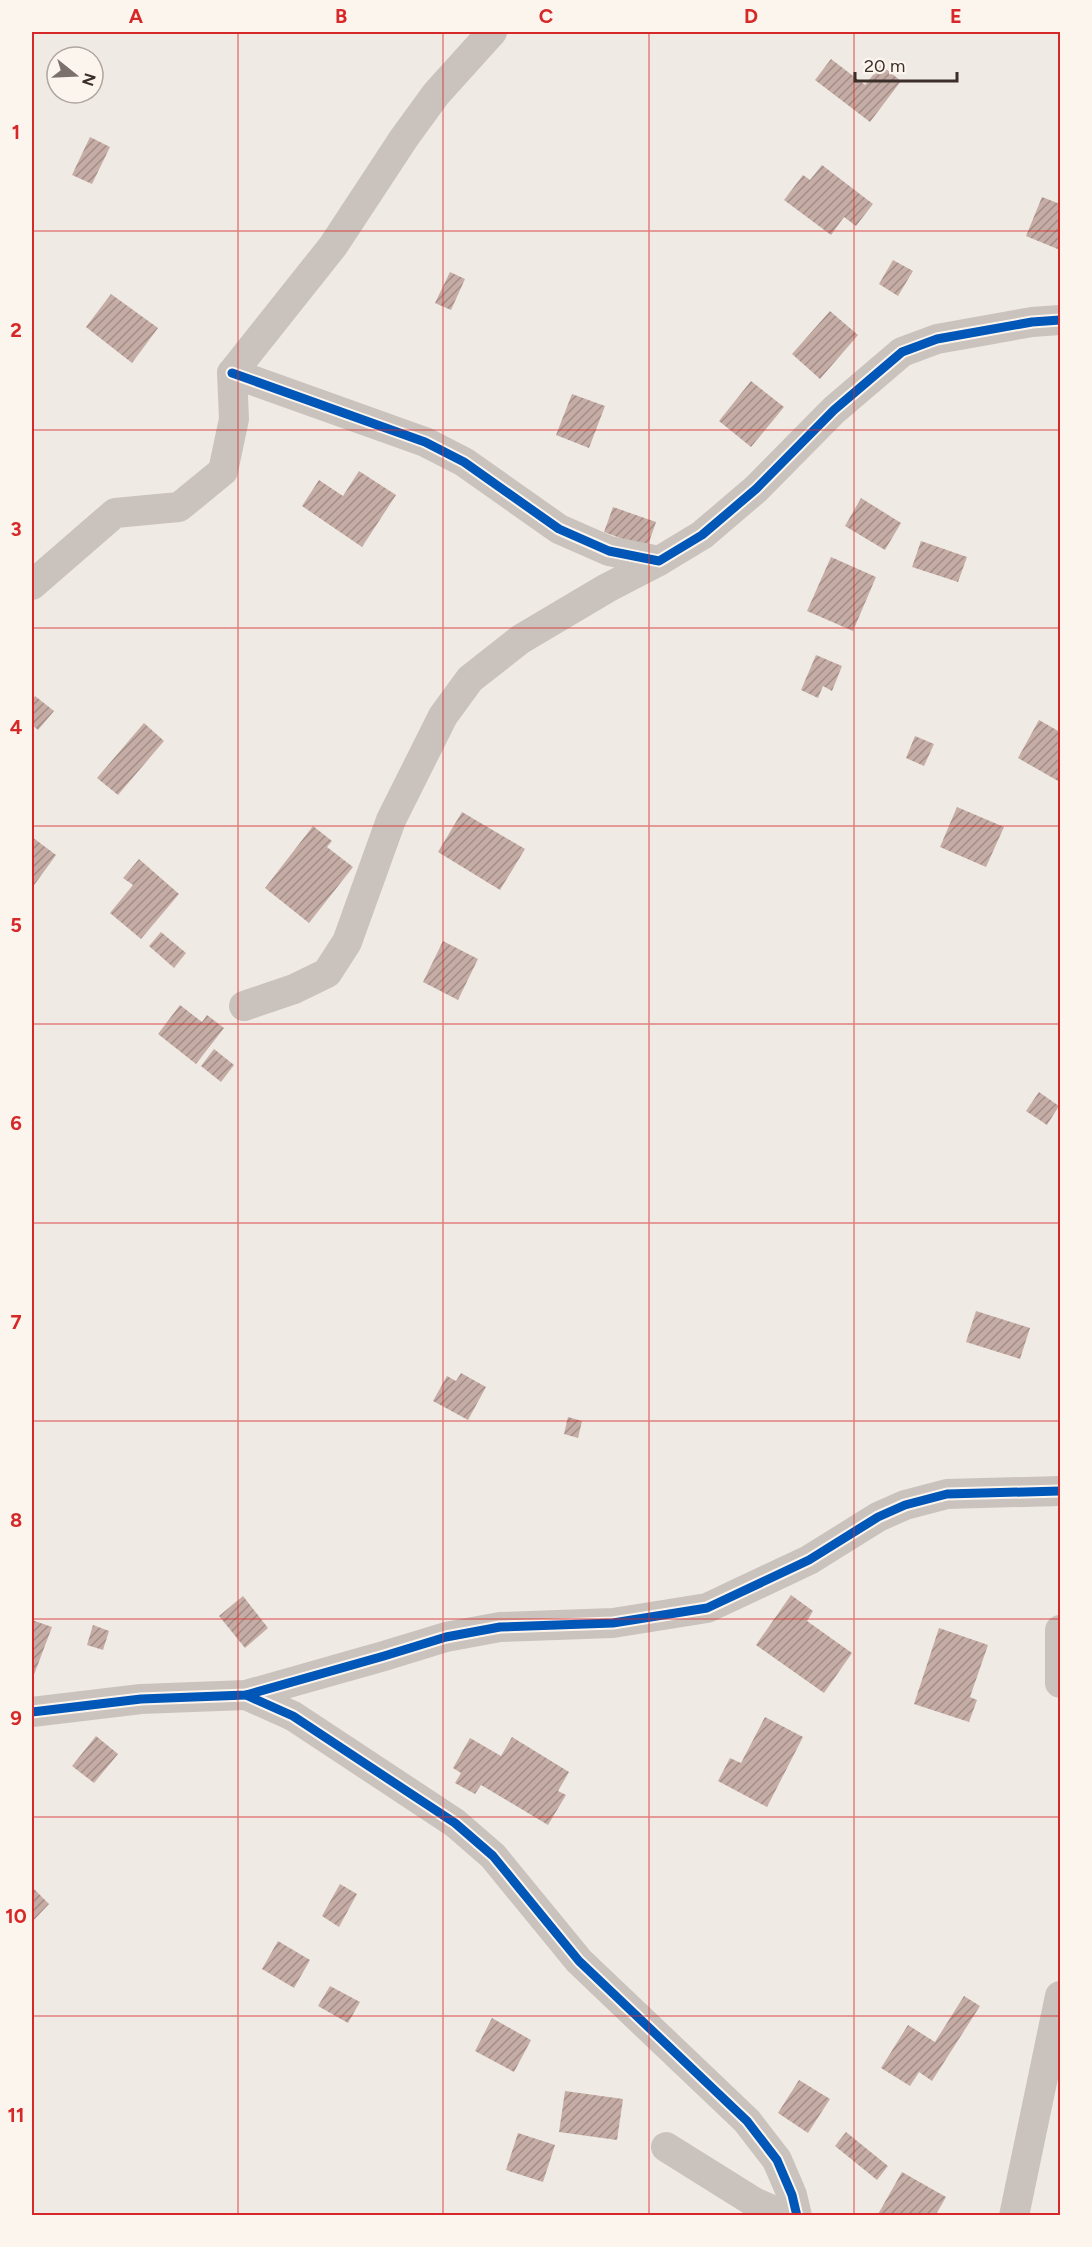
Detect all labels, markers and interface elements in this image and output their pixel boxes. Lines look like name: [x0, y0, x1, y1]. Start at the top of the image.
text: A: [129, 4, 144, 28]
text: B: [335, 4, 347, 28]
text: C: [539, 4, 553, 28]
text: D: [744, 4, 758, 28]
text: E: [950, 4, 962, 28]
north arrow: [45, 45, 105, 105]
scale bar: [855, 45, 957, 83]
text: 20 m: [864, 55, 905, 77]
text: N: [78, 71, 100, 88]
text: 1: [12, 120, 20, 144]
text: 2: [10, 318, 22, 342]
text: 3: [10, 517, 22, 541]
text: 4: [10, 715, 23, 739]
text: 5: [10, 913, 22, 937]
text: 6: [10, 1111, 22, 1135]
text: 7: [10, 1310, 22, 1334]
text: 8: [10, 1508, 22, 1532]
text: 9: [10, 1706, 22, 1730]
text: 10: [5, 1904, 27, 1928]
text: 11: [8, 2103, 24, 2127]

